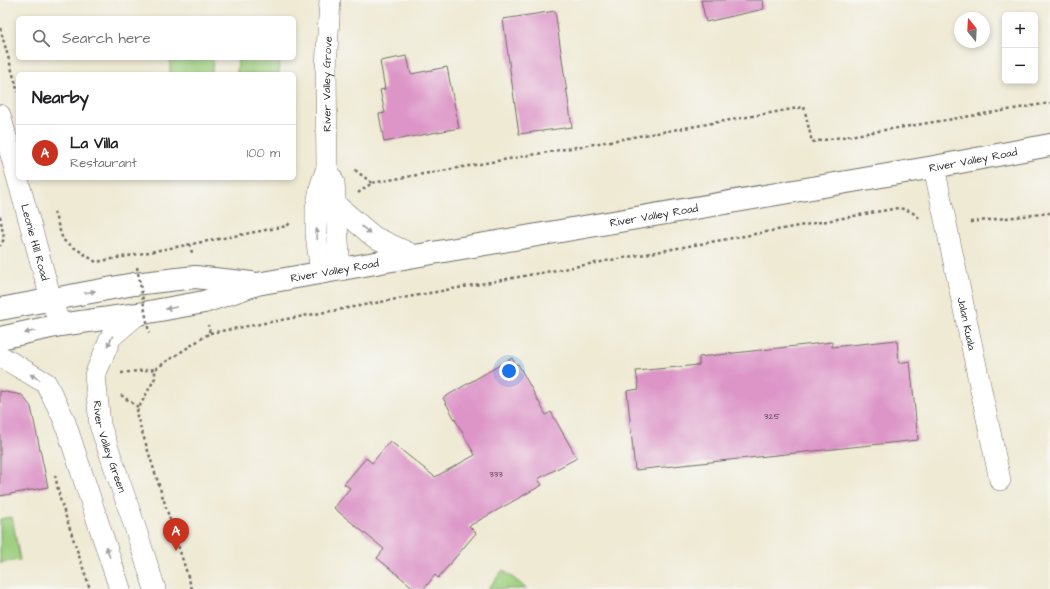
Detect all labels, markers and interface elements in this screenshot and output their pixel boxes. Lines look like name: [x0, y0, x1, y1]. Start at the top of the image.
north arrow: [954, 12, 990, 48]
map controls: [1002, 12, 1038, 84]
button: +: [1002, 12, 1038, 48]
search box: [16, 16, 296, 60]
icon: search: [30, 27, 52, 49]
text: Search here: [62, 28, 151, 49]
street label: River Valley Grove: [319, 36, 336, 132]
button: −: [1002, 48, 1038, 84]
text: Nearby: [32, 86, 89, 110]
text: La Villa: [70, 133, 118, 154]
text: A: [41, 144, 49, 162]
text: 100 m: [247, 144, 280, 162]
street label: River Valley Road: [928, 144, 1019, 176]
text: Restaurant: [70, 154, 137, 172]
street label: River Valley Road: [609, 201, 700, 230]
street label: Leonie Hill Road: [17, 202, 53, 283]
one-way arrow: [360, 226, 371, 235]
one-way arrow: [313, 228, 320, 240]
street label: River Valley Road: [289, 256, 380, 286]
one-way arrow: [83, 289, 96, 295]
street label: Jalan Kuala: [954, 296, 980, 352]
one-way arrow: [165, 306, 177, 312]
one-way arrow: [24, 329, 36, 335]
one-way arrow: [107, 335, 113, 347]
your location: [499, 361, 519, 381]
one-way arrow: [29, 373, 41, 380]
street label: River Valley Green: [90, 400, 130, 495]
house number: 325: [764, 410, 781, 423]
house number: 333: [489, 468, 503, 481]
pin: A: [163, 518, 189, 551]
one-way arrow: [105, 546, 111, 558]

